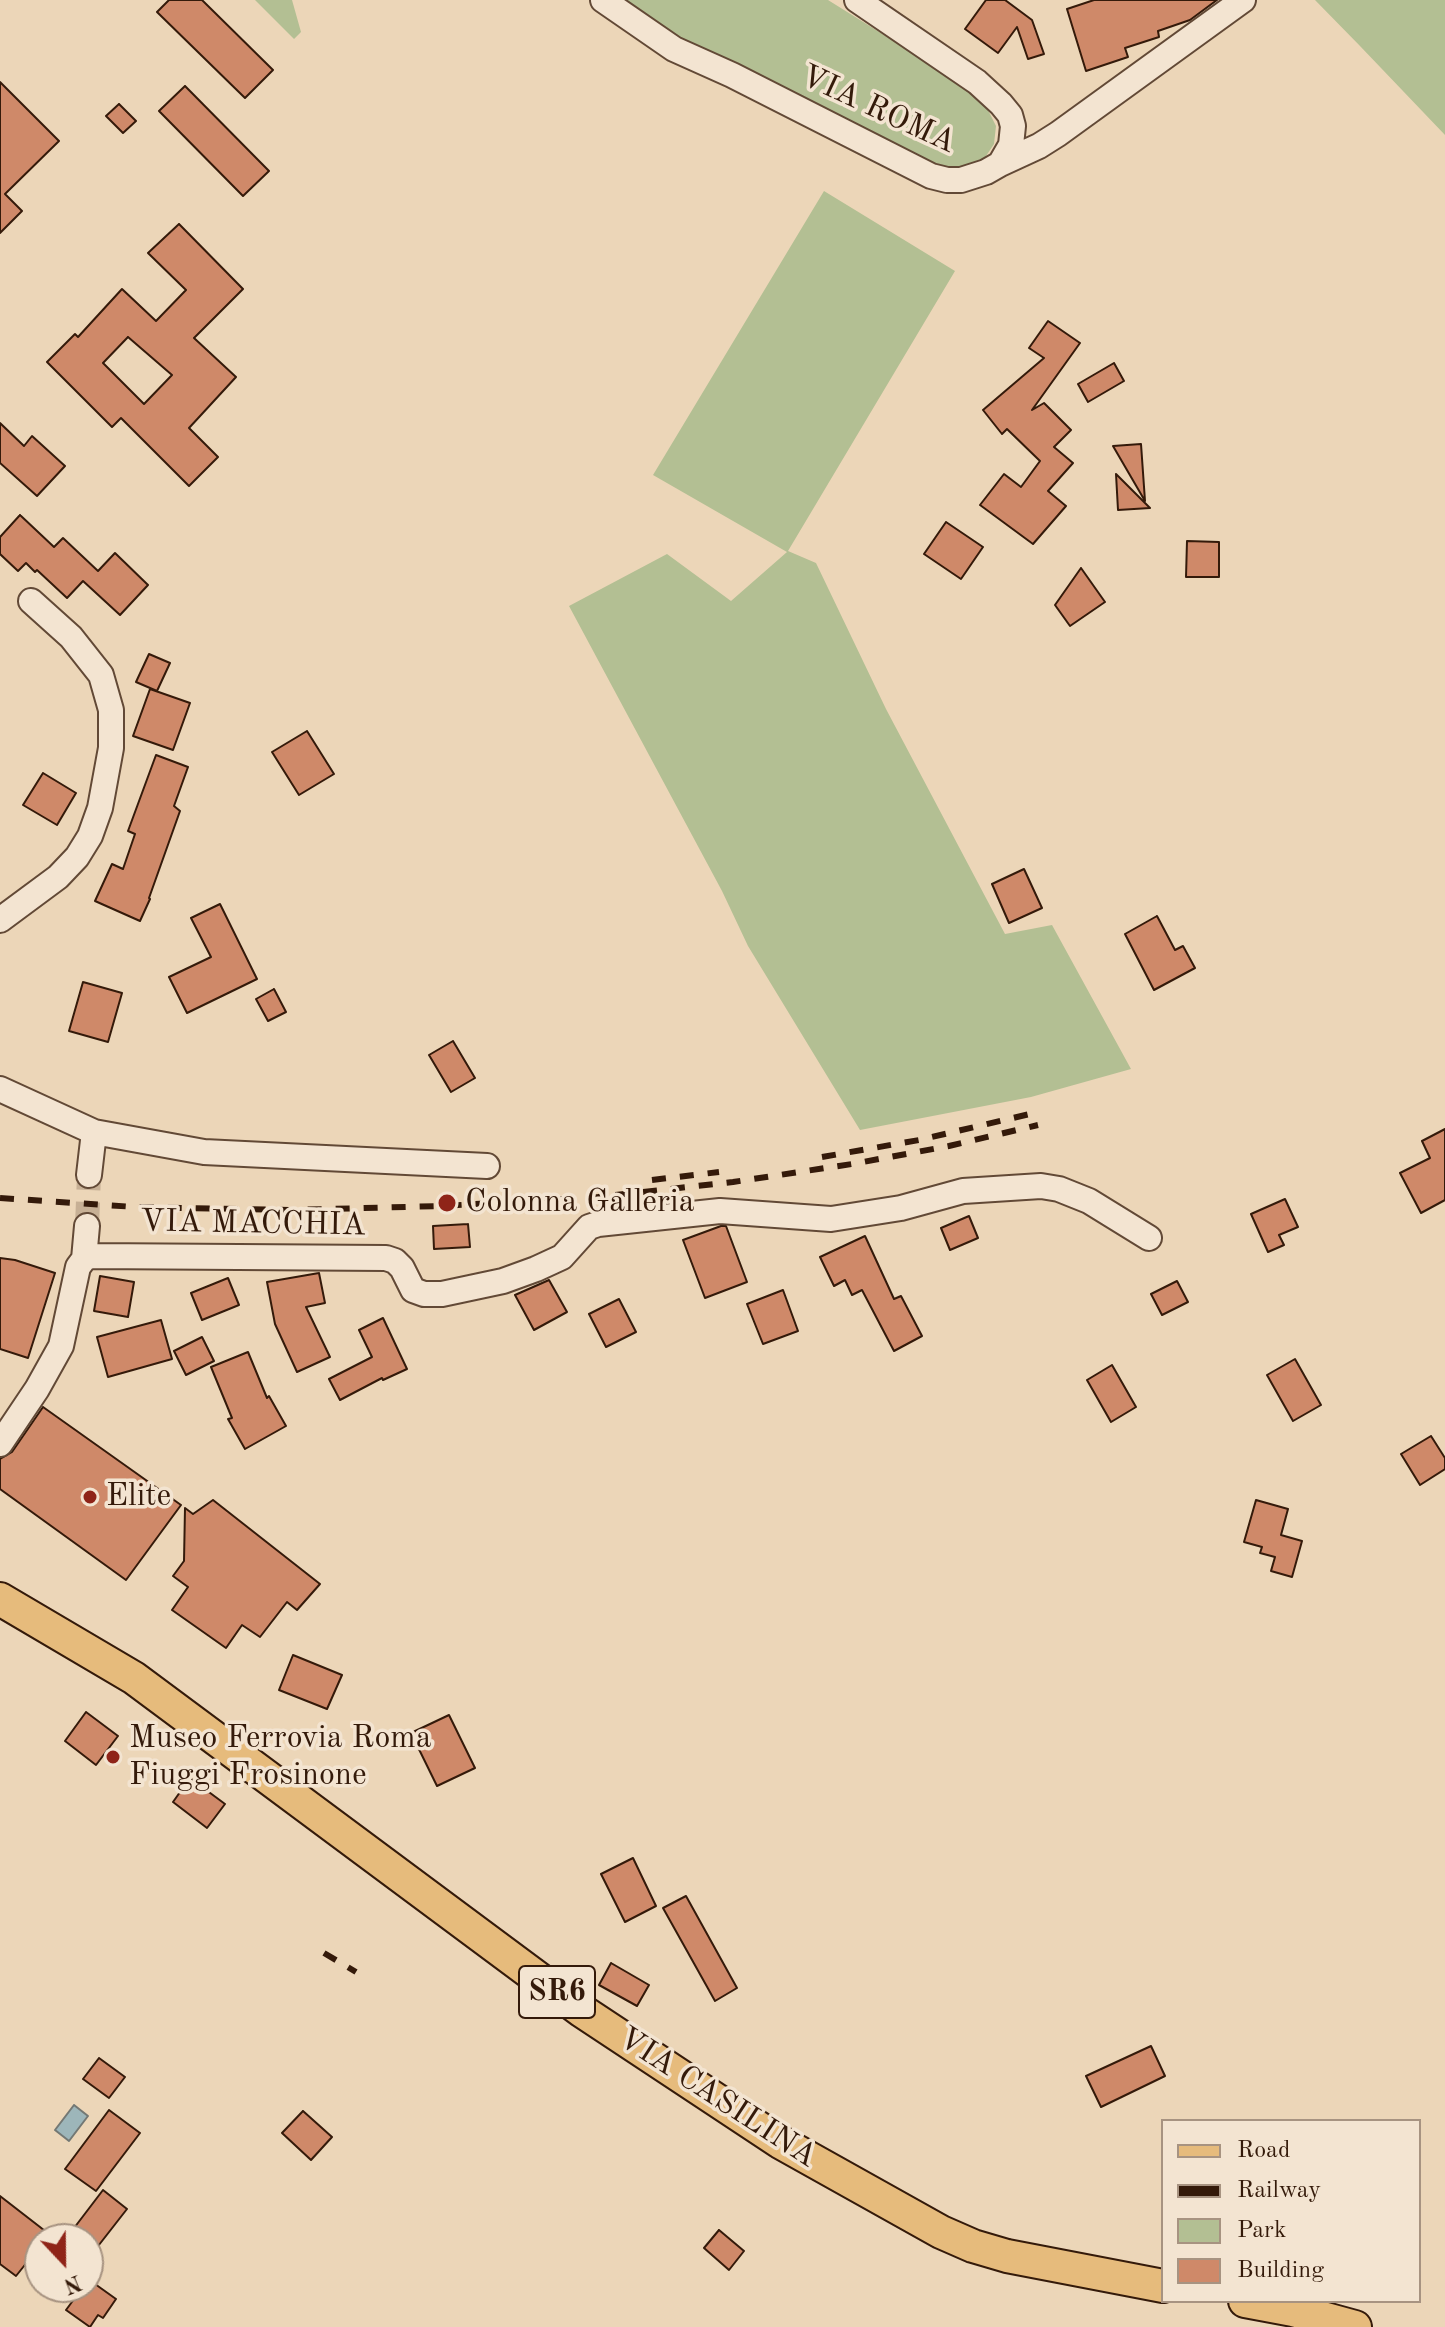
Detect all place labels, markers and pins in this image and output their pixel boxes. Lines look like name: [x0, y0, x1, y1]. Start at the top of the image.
place label: Colonna Galleria: [465, 1184, 695, 1222]
marker: Colonna Galleria: [436, 1192, 458, 1214]
place label: Elite: [106, 1478, 171, 1516]
marker: Elite: [81, 1488, 99, 1506]
place label: Museo Ferrovia Roma Fiuggi Frosinone: [129, 1720, 432, 1795]
marker: Museo Ferrovia Roma Fiuggi Frosinone: [104, 1748, 122, 1766]

